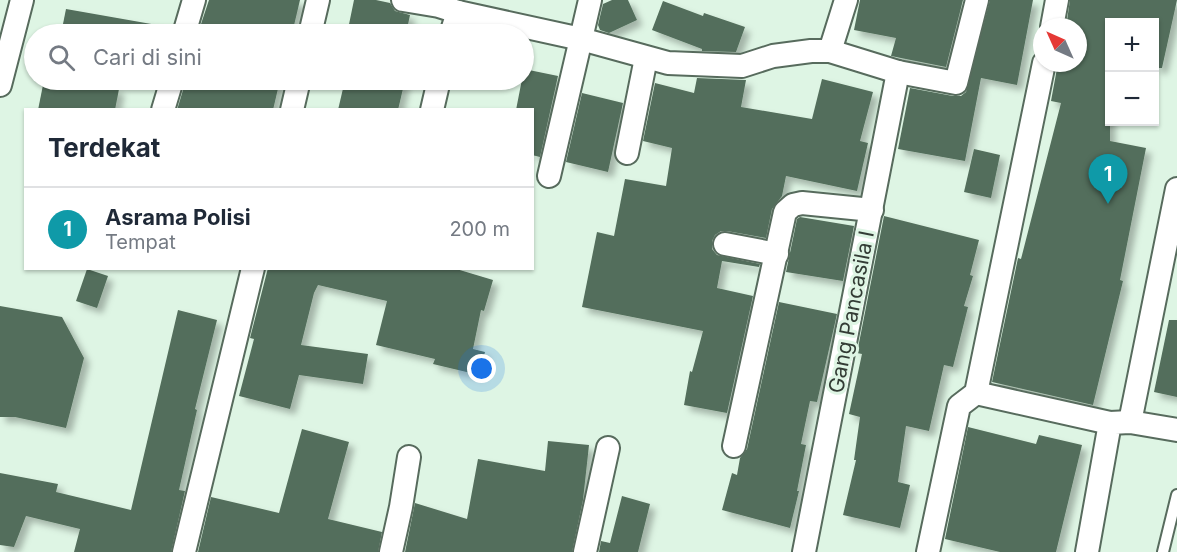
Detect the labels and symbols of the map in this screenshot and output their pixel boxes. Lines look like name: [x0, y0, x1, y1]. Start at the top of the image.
north arrow: [1033, 18, 1087, 72]
pin: 1: [1088, 154, 1128, 204]
street label: Gang Pancasila I: [823, 229, 879, 395]
your location: [467, 354, 496, 383]

